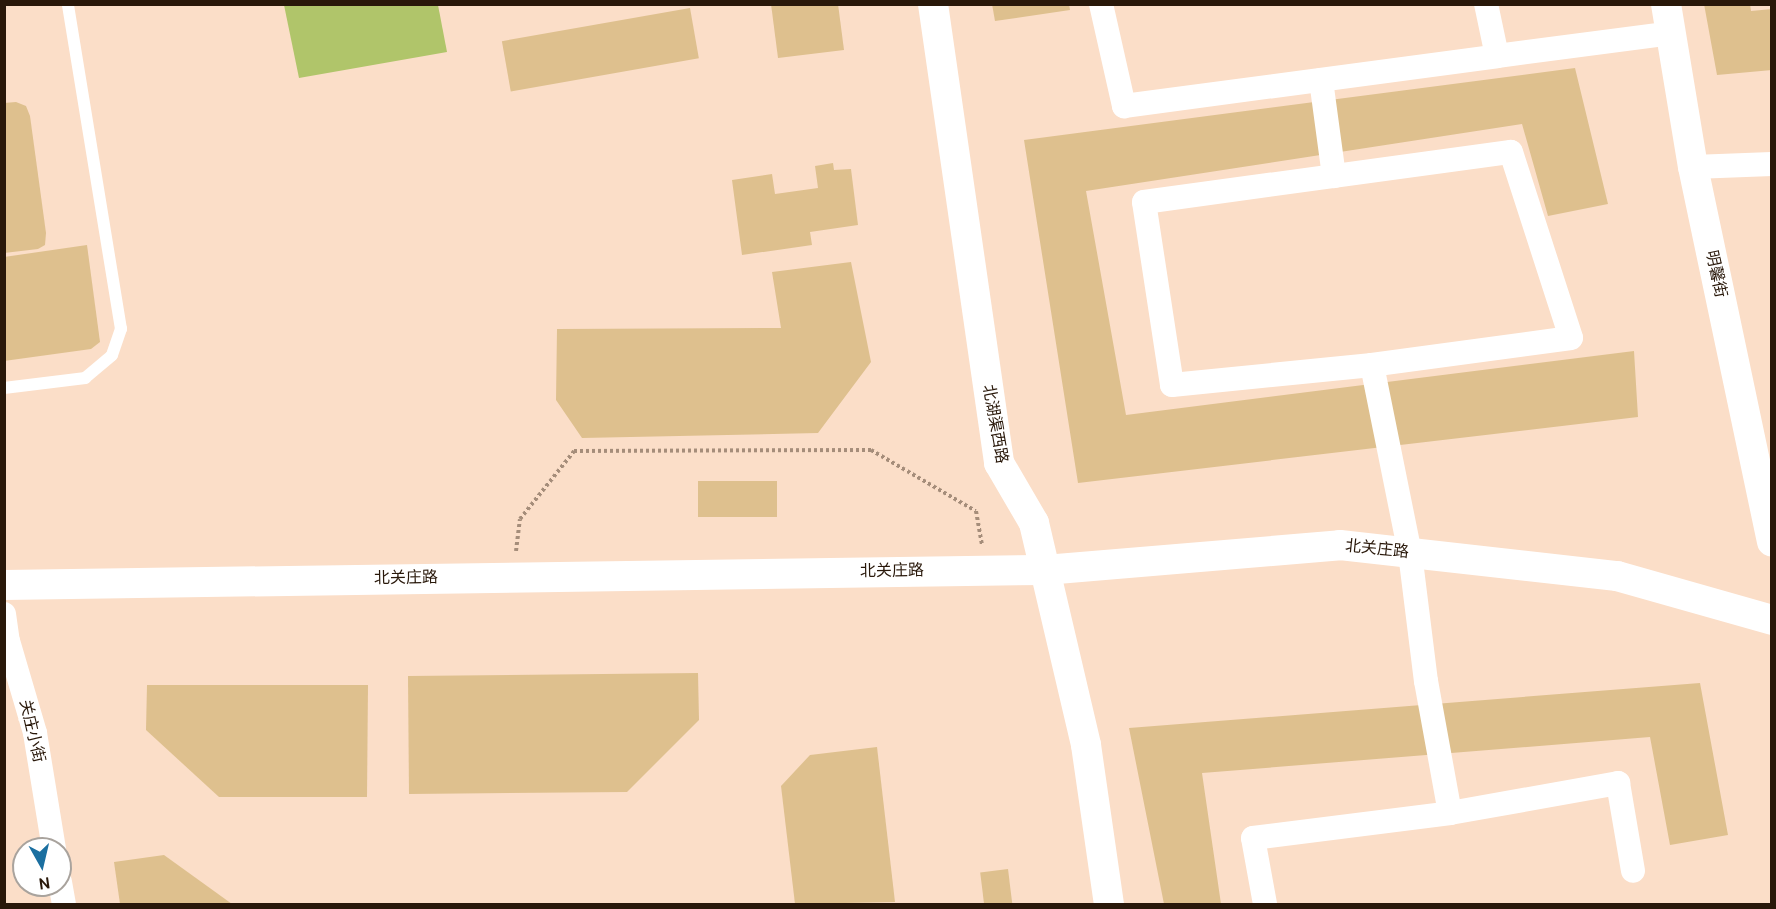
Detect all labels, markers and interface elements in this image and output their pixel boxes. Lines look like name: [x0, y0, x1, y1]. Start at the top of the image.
street label: 明馨街: [1702, 249, 1730, 299]
street label: 北湖渠西路: [979, 383, 1011, 465]
street label: 北关庄路: [1344, 536, 1410, 562]
street label: 北关庄路: [860, 561, 924, 581]
street label: 北关庄路: [374, 568, 438, 588]
street label: 关庄小街: [15, 698, 49, 764]
north arrow: [12, 837, 72, 897]
text: N: [37, 873, 51, 894]

